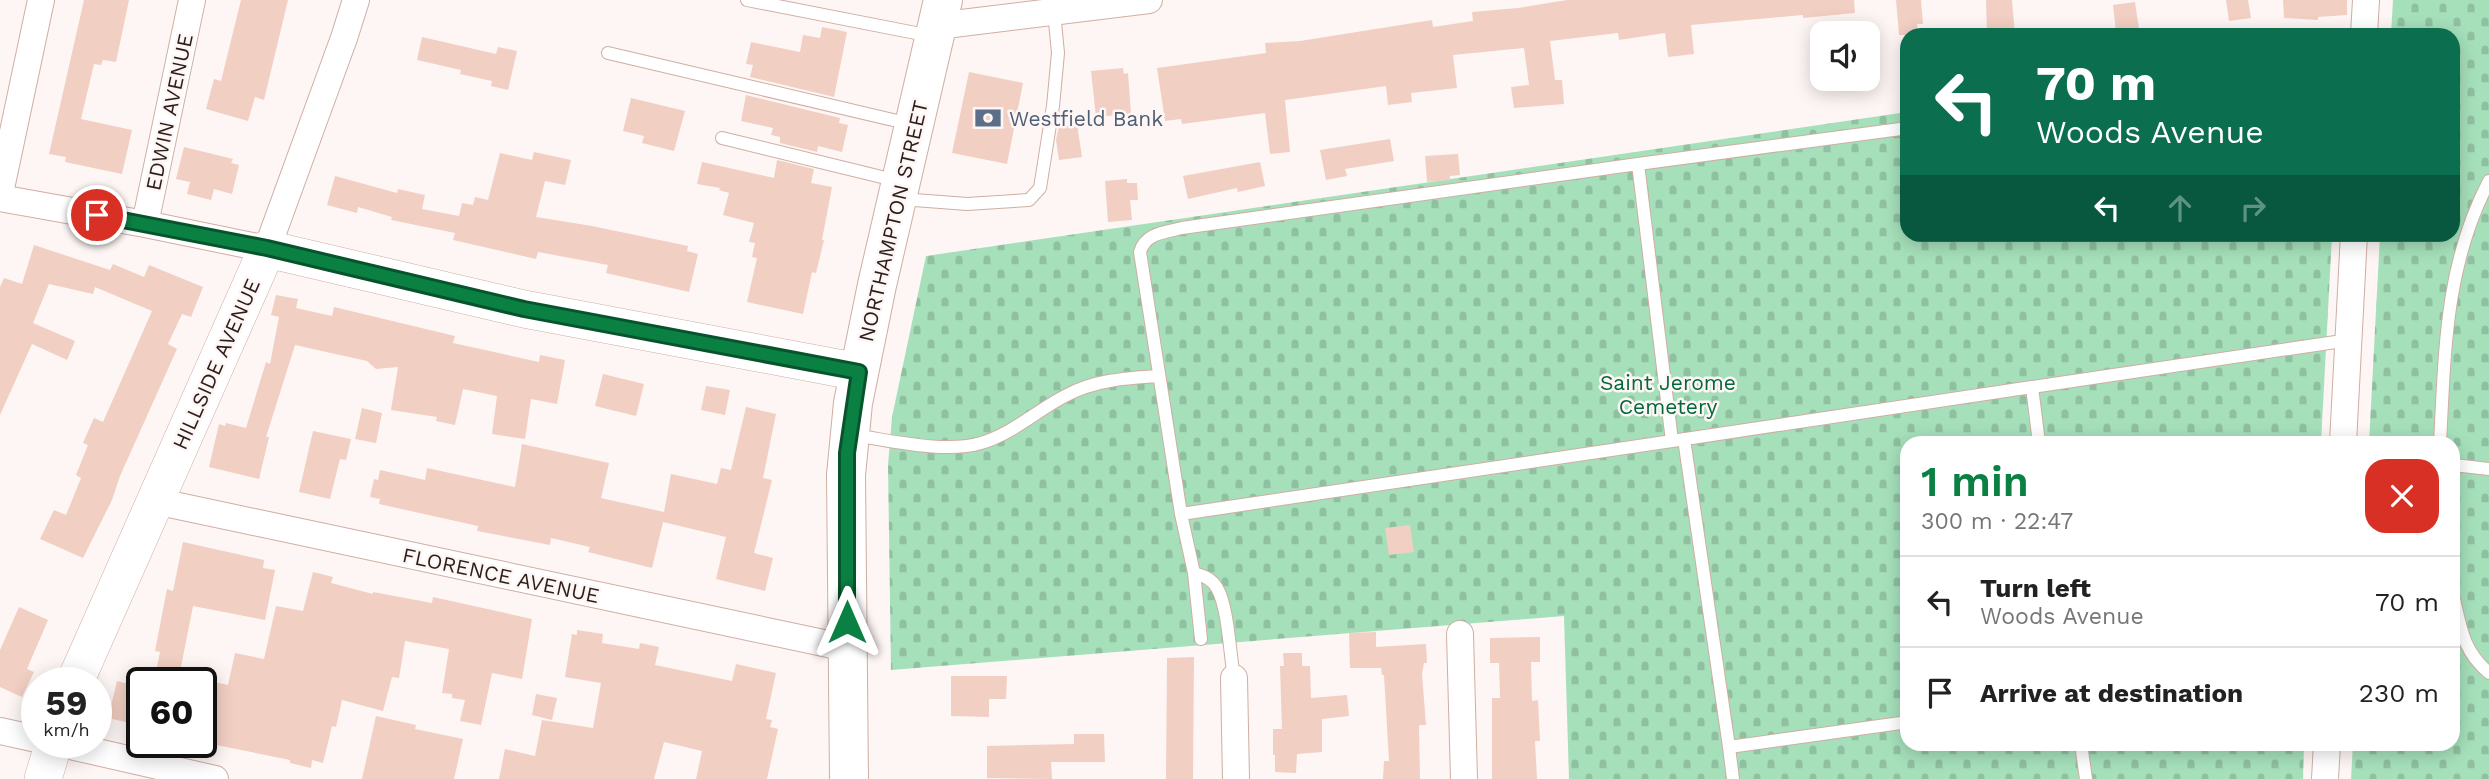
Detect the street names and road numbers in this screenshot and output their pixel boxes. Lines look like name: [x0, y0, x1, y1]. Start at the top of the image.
street label: EDWIN AVENUE: [140, 31, 198, 193]
street label: NORTHAMPTON STREET: [853, 98, 933, 344]
street label: HILLSIDE AVENUE: [167, 275, 265, 453]
street label: FLORENCE AVENUE: [400, 542, 602, 608]

